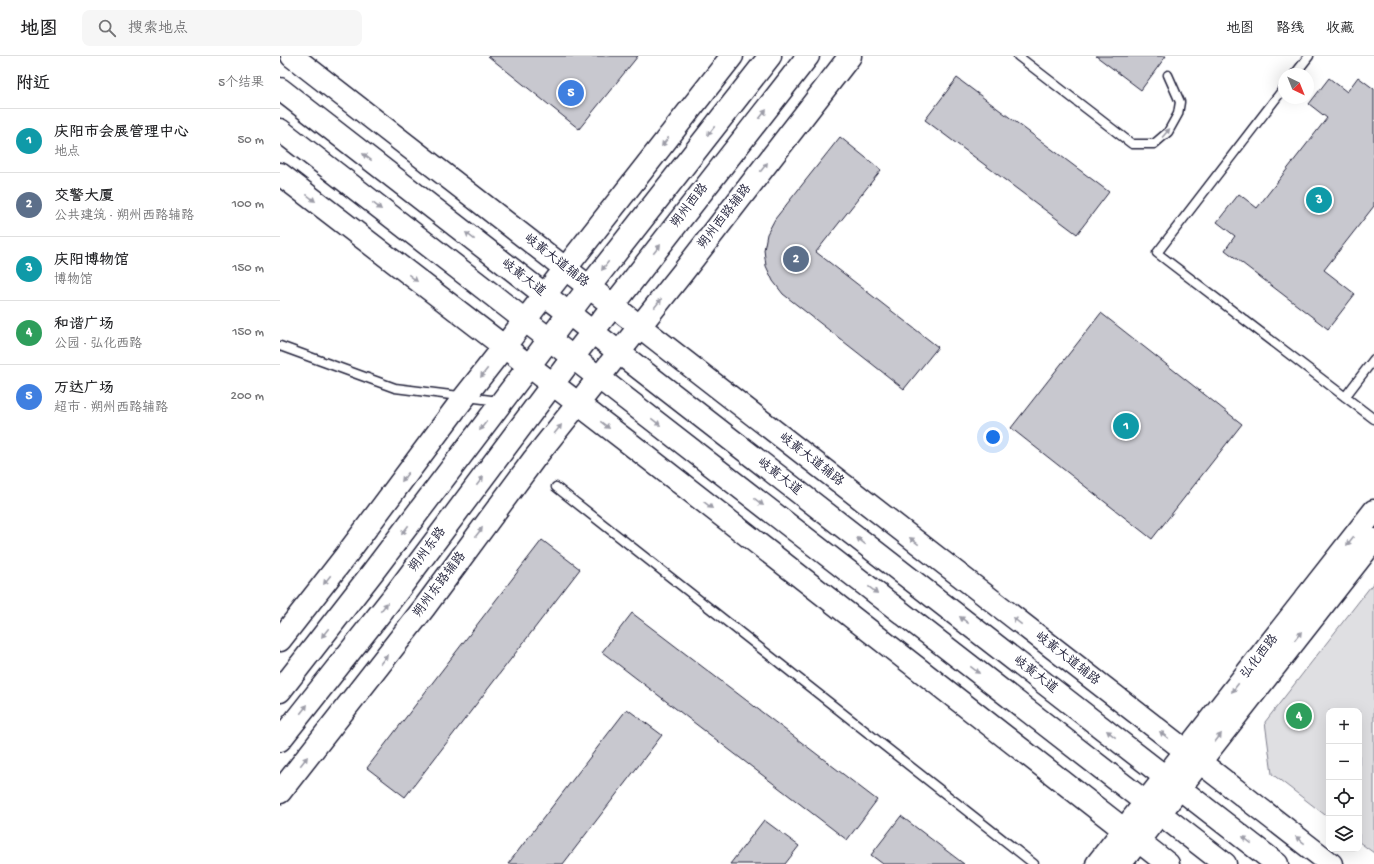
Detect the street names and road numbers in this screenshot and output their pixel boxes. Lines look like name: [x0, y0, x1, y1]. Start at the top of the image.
street label: 朔州西路: [667, 180, 712, 231]
street label: 朔州西路辅路: [694, 181, 755, 252]
street label: 岐黄大道辅路: [520, 231, 592, 291]
street label: 岐黄大道: [498, 256, 548, 300]
street label: 岐黄大道辅路: [775, 430, 847, 490]
street label: 岐黄大道: [754, 455, 804, 499]
street label: 朔州东路: [406, 524, 450, 575]
street label: 朔州东路辅路: [410, 549, 469, 621]
street label: 岐黄大道辅路: [1031, 629, 1103, 689]
street label: 弘化西路: [1237, 631, 1282, 682]
street label: 岐黄大道: [1010, 653, 1060, 697]

